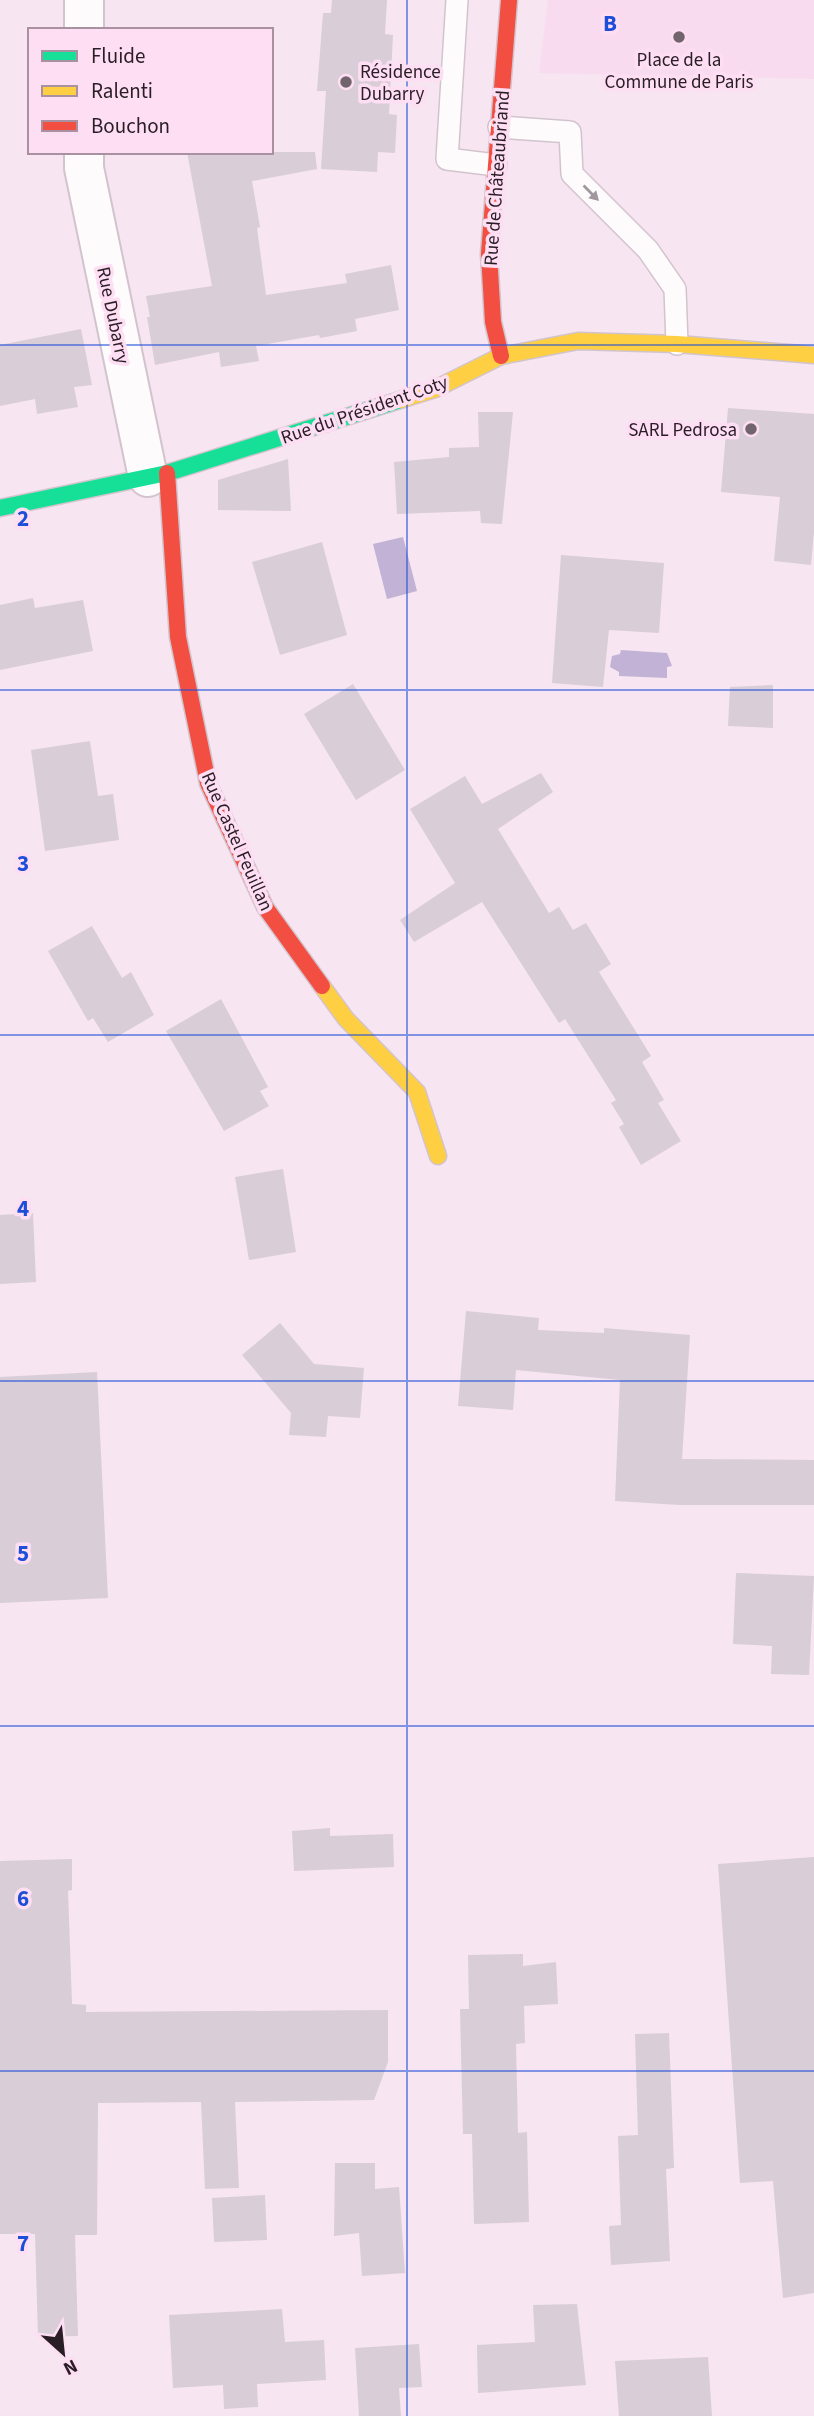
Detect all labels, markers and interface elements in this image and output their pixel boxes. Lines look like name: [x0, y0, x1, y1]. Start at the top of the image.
text: B: [603, 7, 617, 40]
legend: [28, 28, 273, 154]
marker: Place de la Commune de Paris: [671, 29, 687, 45]
text: Fluide: [91, 41, 145, 71]
place label: Place de la Commune de Paris: [604, 47, 754, 96]
place label: Résidence Dubarry: [360, 59, 441, 108]
marker: Résidence Dubarry: [338, 74, 354, 90]
text: Ralenti: [91, 76, 153, 106]
street label: Rue de Châteaubriand: [478, 89, 517, 267]
text: Bouchon: [91, 111, 170, 141]
one-way arrow: [582, 184, 599, 200]
street label: Rue Dubarry: [89, 264, 136, 367]
street label: Rue du Président Coty: [277, 369, 452, 452]
place label: SARL Pedrosa: [628, 417, 737, 444]
marker: SARL Pedrosa: [743, 421, 759, 437]
text: 2: [17, 502, 29, 535]
street label: Rue Castel Feuillan: [194, 768, 279, 916]
text: 3: [17, 847, 29, 880]
text: 4: [17, 1192, 29, 1225]
text: 5: [17, 1537, 29, 1570]
text: 6: [17, 1882, 29, 1915]
text: 7: [17, 2227, 29, 2260]
north arrow: [28, 2318, 98, 2388]
text: N: [58, 2352, 82, 2382]

